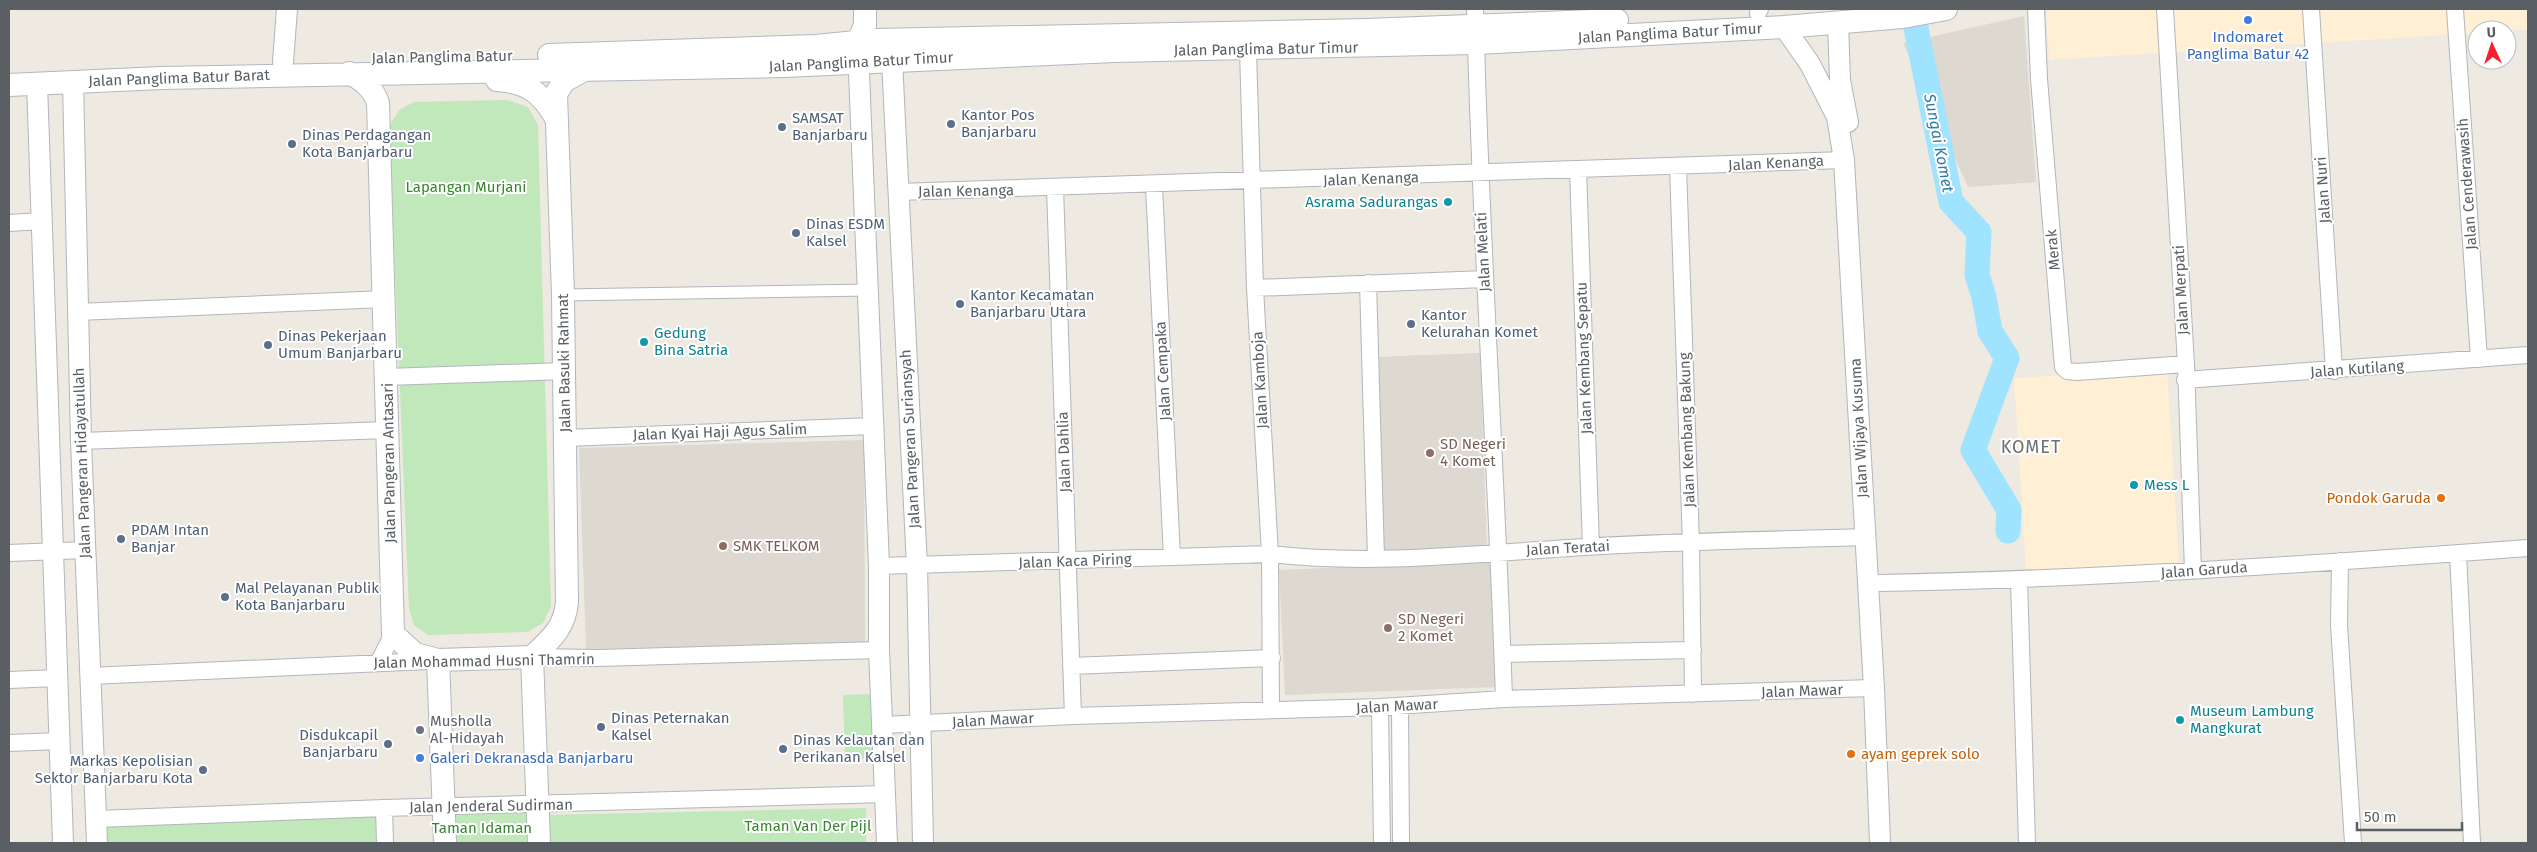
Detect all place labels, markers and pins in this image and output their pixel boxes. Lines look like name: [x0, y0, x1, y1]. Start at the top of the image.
marker: Indomaret Panglima Batur 42: [2242, 14, 2254, 26]
place label: Indomaret Panglima Batur 42: [2187, 28, 2309, 63]
place label: Kantor Pos Banjarbaru: [961, 106, 1037, 141]
place label: SAMSAT Banjarbaru: [792, 109, 868, 144]
marker: Kantor Pos Banjarbaru: [945, 118, 957, 130]
marker: SAMSAT Banjarbaru: [776, 121, 788, 133]
place label: Dinas Perdagangan Kota Banjarbaru: [302, 126, 431, 161]
marker: Dinas Perdagangan Kota Banjarbaru: [286, 138, 298, 150]
place label: Asrama Sadurangas: [1305, 193, 1438, 211]
marker: Asrama Sadurangas: [1442, 196, 1454, 208]
place label: Dinas ESDM Kalsel: [806, 215, 885, 250]
marker: Dinas ESDM Kalsel: [790, 227, 802, 239]
place label: Kantor Kecamatan Banjarbaru Utara: [970, 286, 1095, 321]
marker: Kantor Kecamatan Banjarbaru Utara: [954, 298, 966, 310]
place label: Kantor Kelurahan Komet: [1421, 306, 1538, 341]
marker: Kantor Kelurahan Komet: [1405, 318, 1417, 330]
place label: Gedung Bina Satria: [654, 324, 728, 359]
place label: Dinas Pekerjaan Umum Banjarbaru: [278, 327, 402, 362]
marker: Gedung Bina Satria: [638, 336, 650, 348]
marker: Dinas Pekerjaan Umum Banjarbaru: [262, 339, 274, 351]
place label: SD Negeri 4 Komet: [1440, 435, 1506, 470]
marker: SD Negeri 4 Komet: [1424, 447, 1436, 459]
place label: Mess L: [2144, 476, 2190, 494]
marker: Mess L: [2128, 479, 2140, 491]
place label: Pondok Garuda: [2327, 489, 2431, 507]
marker: Pondok Garuda: [2435, 492, 2447, 504]
place label: PDAM Intan Banjar: [131, 521, 209, 556]
marker: PDAM Intan Banjar: [115, 533, 127, 545]
place label: SMK TELKOM: [733, 537, 819, 555]
marker: SMK TELKOM: [717, 540, 729, 552]
place label: Mal Pelayanan Publik Kota Banjarbaru: [235, 579, 379, 614]
marker: Mal Pelayanan Publik Kota Banjarbaru: [219, 591, 231, 603]
place label: SD Negeri 2 Komet: [1398, 610, 1464, 645]
marker: SD Negeri 2 Komet: [1382, 622, 1394, 634]
place label: Museum Lambung Mangkurat: [2190, 702, 2314, 737]
place label: Dinas Peternakan Kalsel: [611, 709, 730, 744]
place label: Musholla Al-Hidayah: [430, 712, 504, 747]
marker: Museum Lambung Mangkurat: [2174, 714, 2186, 726]
marker: Dinas Peternakan Kalsel: [595, 721, 607, 733]
marker: Musholla Al-Hidayah: [414, 724, 426, 736]
place label: Disdukcapil Banjarbaru: [299, 726, 379, 761]
place label: Dinas Kelautan dan Perikanan Kalsel: [793, 731, 925, 766]
marker: Disdukcapil Banjarbaru: [382, 738, 394, 750]
marker: Dinas Kelautan dan Perikanan Kalsel: [777, 743, 789, 755]
place label: ayam geprek solo: [1861, 745, 1980, 763]
marker: ayam geprek solo: [1845, 748, 1857, 760]
place label: Galeri Dekranasda Banjarbaru: [430, 749, 633, 767]
place label: Markas Kepolisian Sektor Banjarbaru Kota: [35, 752, 193, 787]
marker: Galeri Dekranasda Banjarbaru: [414, 752, 426, 764]
marker: Markas Kepolisian Sektor Banjarbaru Kota: [197, 764, 209, 776]

